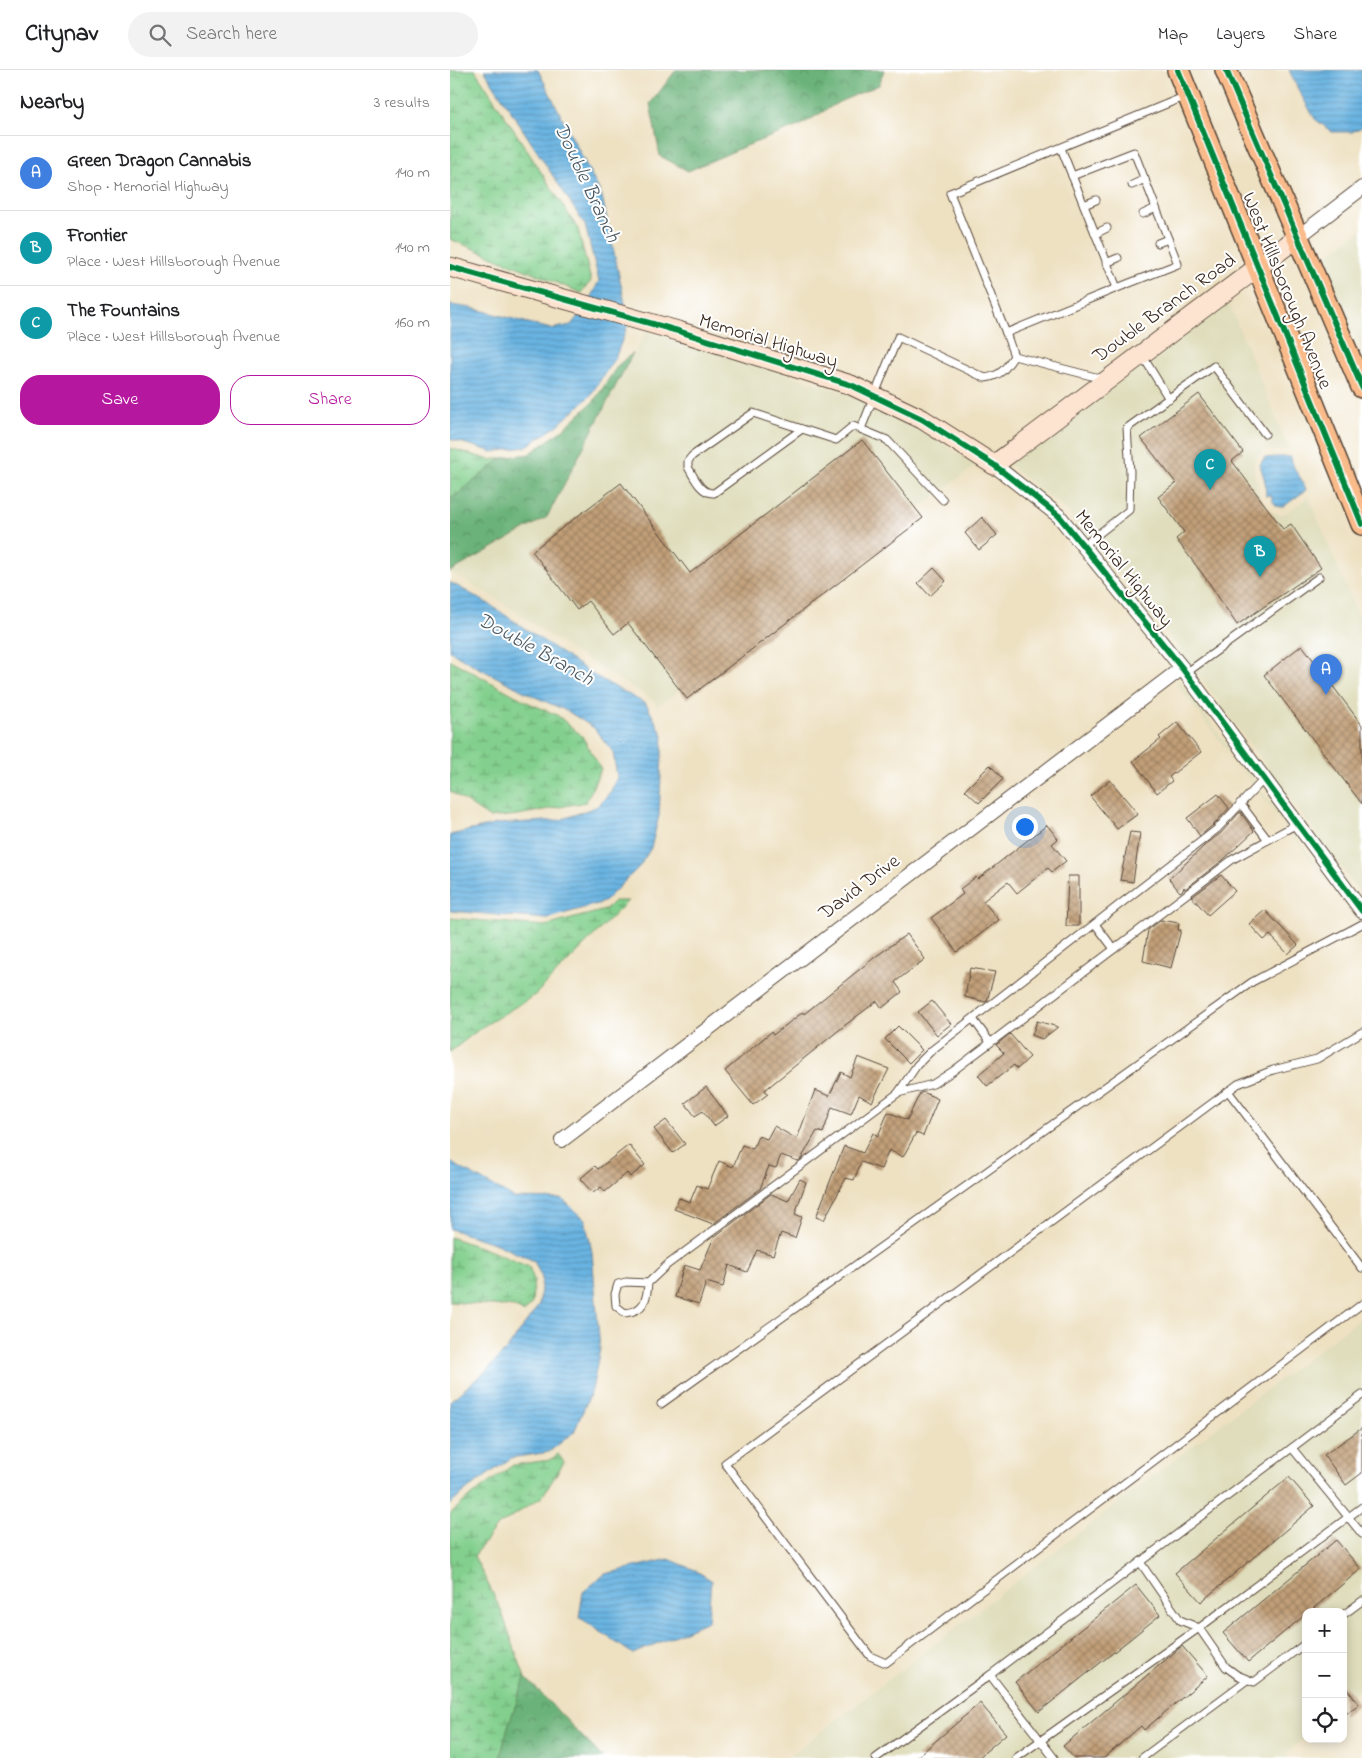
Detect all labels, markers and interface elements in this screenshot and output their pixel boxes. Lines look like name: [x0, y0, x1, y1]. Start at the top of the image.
search box: [128, 12, 478, 57]
text: Citynav: [25, 17, 98, 52]
icon: search: [146, 21, 174, 49]
text: Search here: [186, 21, 277, 48]
text: Map: [1158, 22, 1188, 48]
text: Layers: [1216, 22, 1266, 48]
text: Share: [1294, 22, 1337, 48]
text: Nearby: [20, 88, 84, 118]
text: 3 results: [374, 91, 430, 115]
water label: Double Branch: [545, 118, 627, 249]
text: Green Dragon Cannabis: [67, 148, 251, 175]
text: A: [31, 161, 41, 185]
text: 140 m: [395, 161, 430, 185]
text: Shop · Memorial Highway: [67, 175, 228, 199]
street label: West Hillsborough Avenue: [1232, 188, 1339, 394]
text: Frontier: [67, 223, 127, 250]
text: B: [31, 236, 41, 260]
text: 140 m: [395, 236, 430, 260]
street label: Double Branch Road: [1087, 247, 1243, 372]
text: Place · West Hillsborough Avenue: [67, 250, 280, 274]
text: The Fountains: [67, 298, 180, 325]
street label: Memorial Highway: [695, 307, 841, 378]
text: C: [32, 311, 40, 335]
text: 160 m: [395, 311, 430, 335]
text: Place · West Hillsborough Avenue: [67, 325, 280, 349]
button: Save: [20, 375, 220, 425]
button: Share: [230, 375, 430, 425]
pin: C: [1194, 449, 1226, 490]
street label: Memorial Highway: [1066, 504, 1180, 635]
pin: B: [1244, 536, 1276, 577]
water label: Double Branch: [472, 606, 599, 695]
pin: A: [1310, 654, 1342, 695]
your location: [1012, 814, 1038, 840]
street label: David Drive: [813, 848, 907, 929]
map controls: [1302, 1608, 1347, 1743]
button: +: [1302, 1608, 1347, 1653]
button: −: [1302, 1653, 1347, 1698]
button: locate: [1302, 1698, 1347, 1743]

